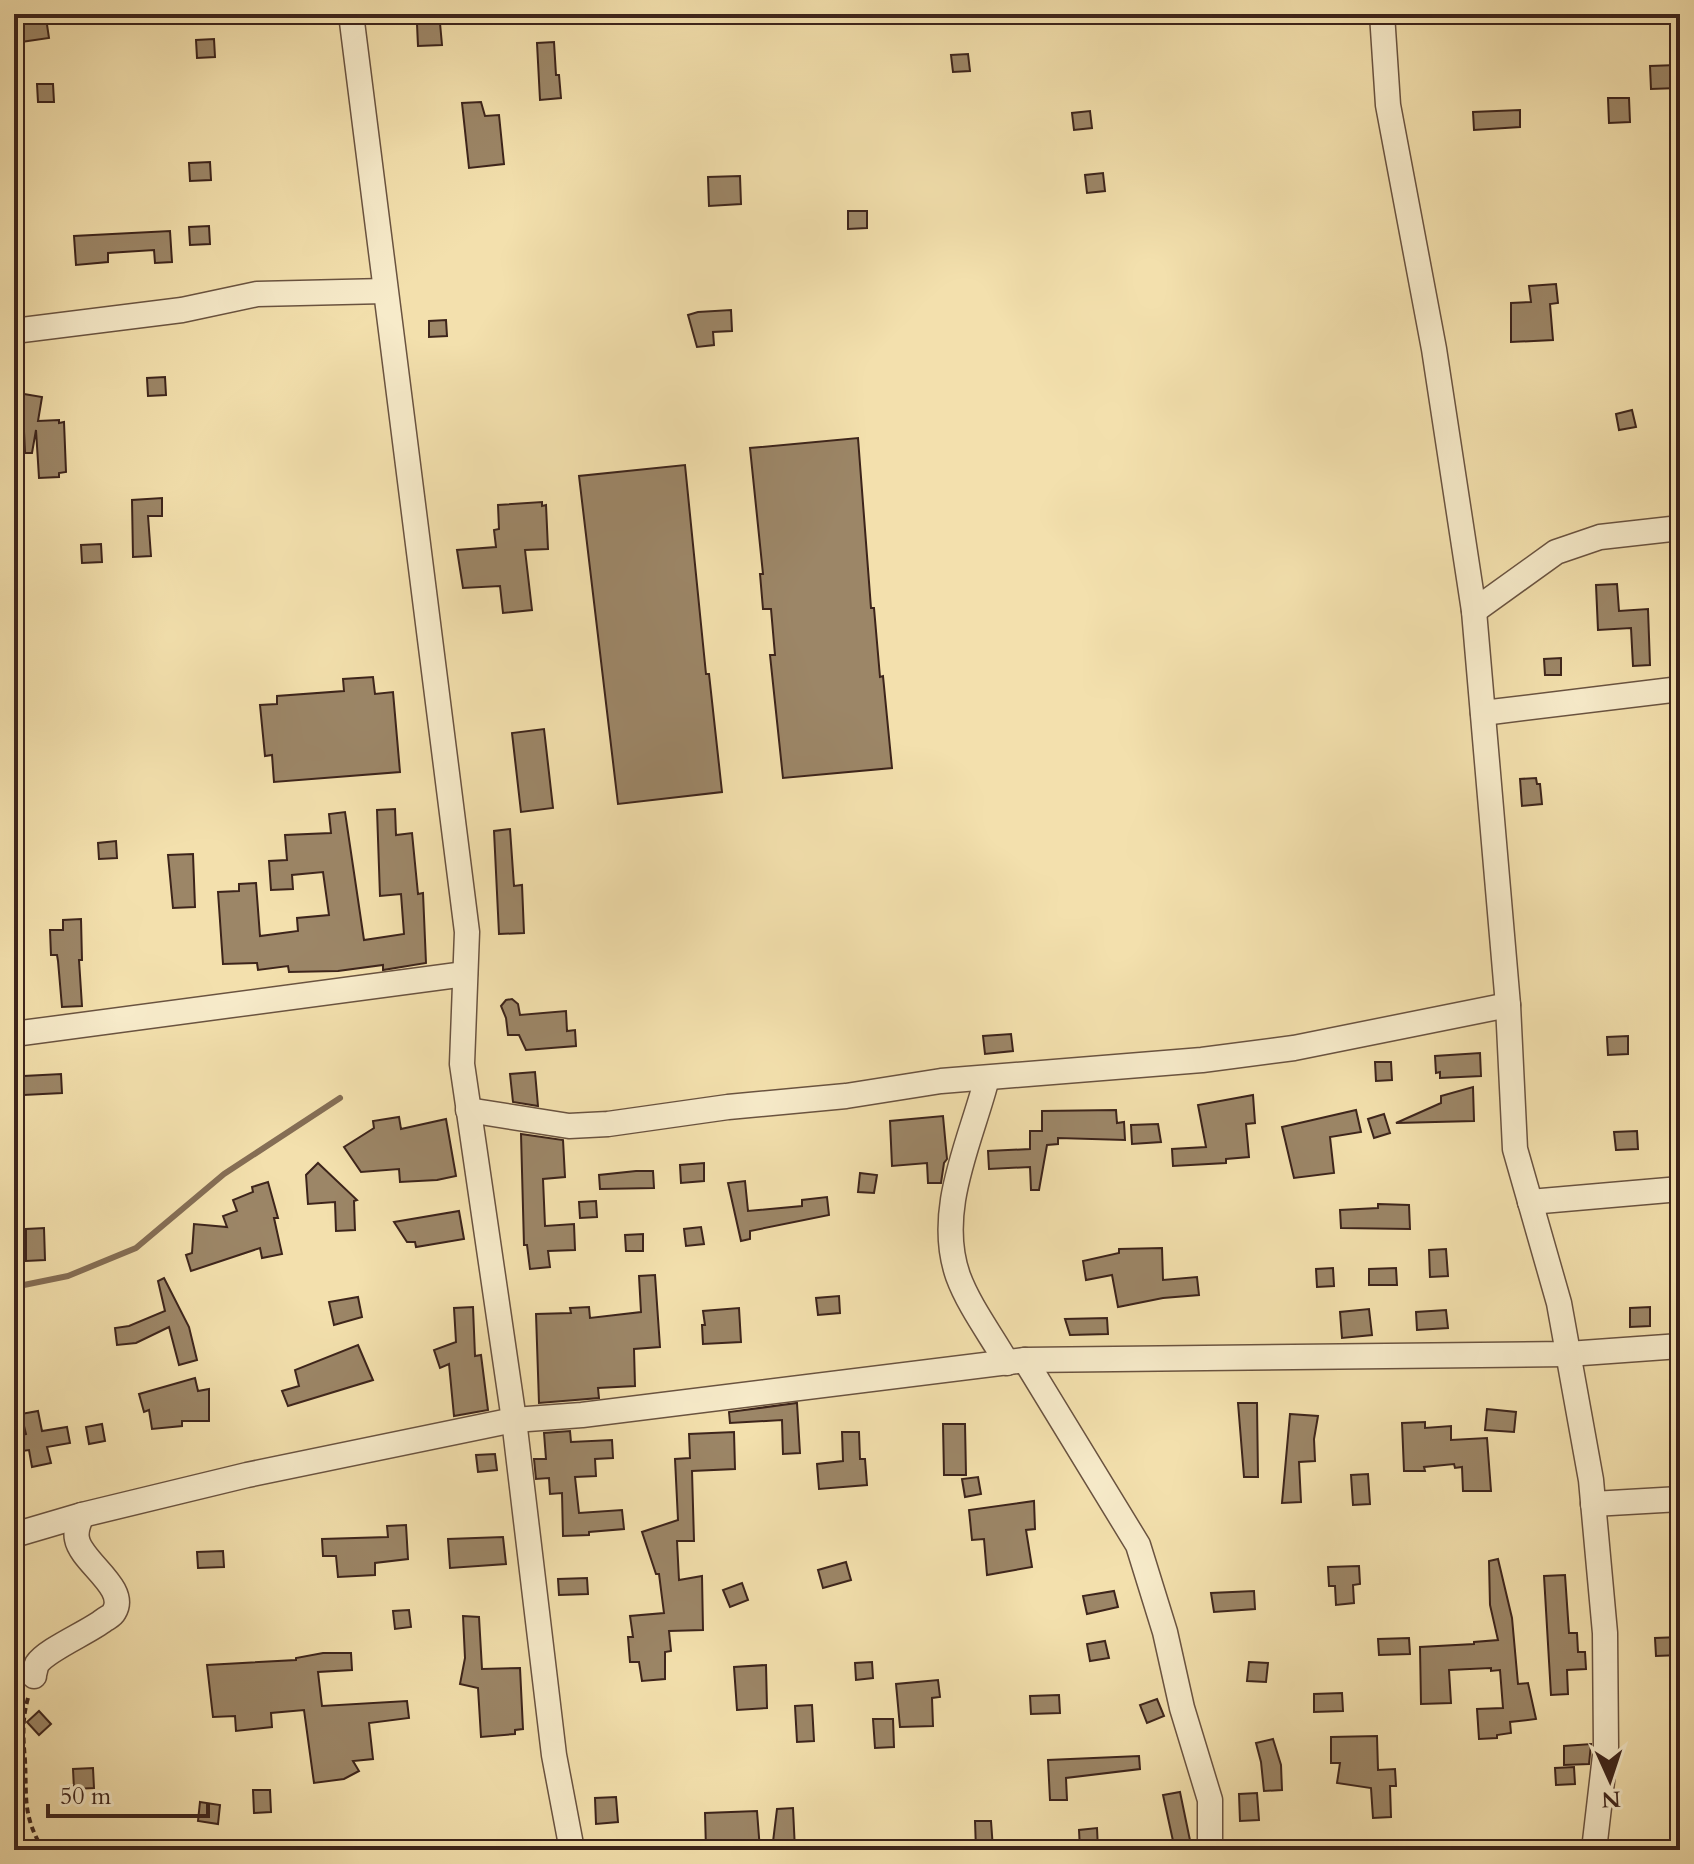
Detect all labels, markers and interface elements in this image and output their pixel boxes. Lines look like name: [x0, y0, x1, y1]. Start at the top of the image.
north arrow: [1570, 1740, 1650, 1820]
scale bar: [48, 1768, 208, 1818]
text: 50 m: [60, 1780, 112, 1813]
text: N: [1601, 1783, 1621, 1814]

